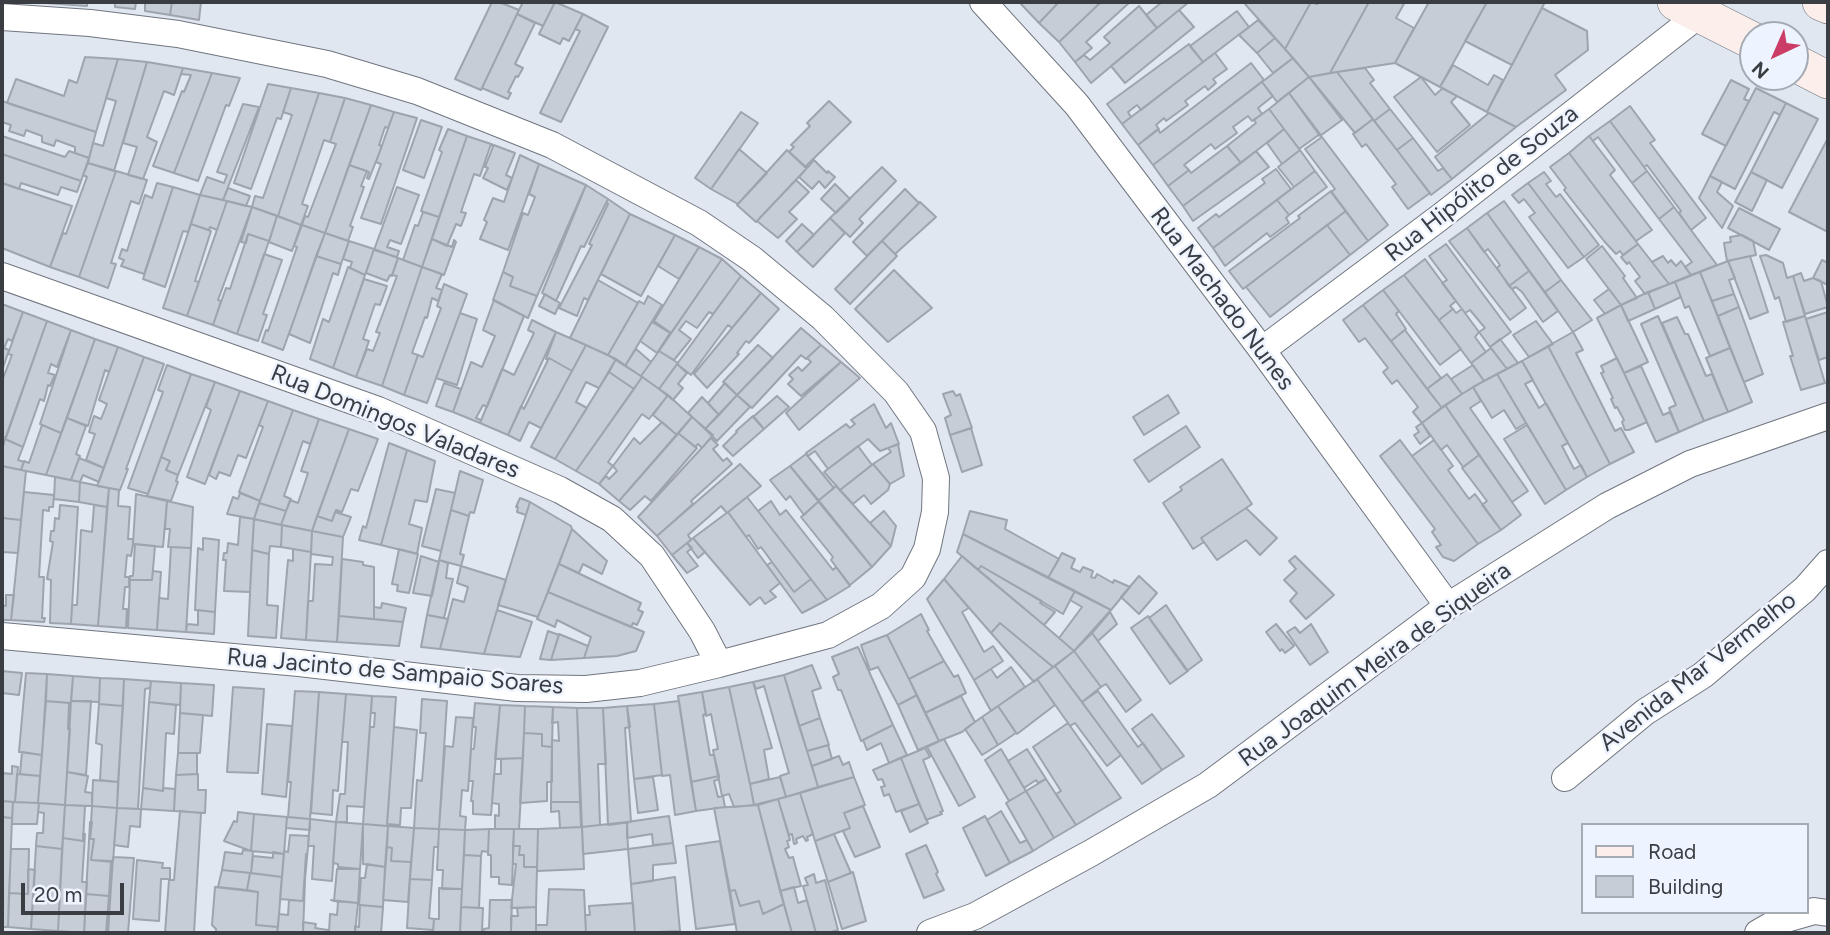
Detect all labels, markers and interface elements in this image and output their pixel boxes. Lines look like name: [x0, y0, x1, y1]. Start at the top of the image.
north arrow: [1739, 21, 1809, 91]
text: N: [1747, 57, 1774, 83]
street label: Rua Hipólito de Souza: [1380, 100, 1584, 268]
street label: Rua Machado Nunes: [1144, 202, 1300, 396]
street label: Rua Domingos Valadares: [266, 359, 524, 485]
street label: Rua Joaquim Meira de Siqueira: [1233, 557, 1517, 773]
street label: Avenida Mar Vermelho: [1594, 586, 1802, 758]
street label: Rua Jacinto de Sampaio Soares: [226, 643, 564, 701]
legend: [1582, 823, 1809, 914]
text: Road: [1648, 839, 1696, 864]
scale bar: [24, 869, 128, 913]
text: Building: [1648, 874, 1723, 899]
text: 20 m: [34, 882, 82, 907]

